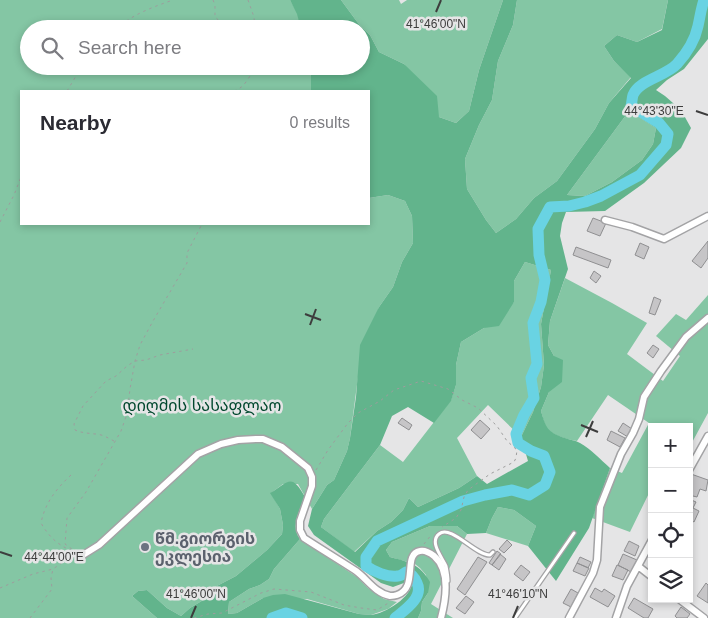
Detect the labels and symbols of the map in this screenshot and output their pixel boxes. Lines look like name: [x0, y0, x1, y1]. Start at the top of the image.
text: 41°46'00"N: [406, 17, 466, 31]
text: 44°43'30"E: [624, 104, 684, 118]
park label: დიღმის სასაფლაო: [123, 397, 281, 416]
place label: წმ.გიორგის ეკლესია: [155, 530, 255, 567]
marker: წმ.გიორგის ეკლესია: [139, 541, 151, 553]
text: 44°44'00"E: [24, 550, 84, 564]
text: 41°46'00"N: [166, 587, 226, 601]
text: 41°46'10"N: [488, 587, 548, 601]

